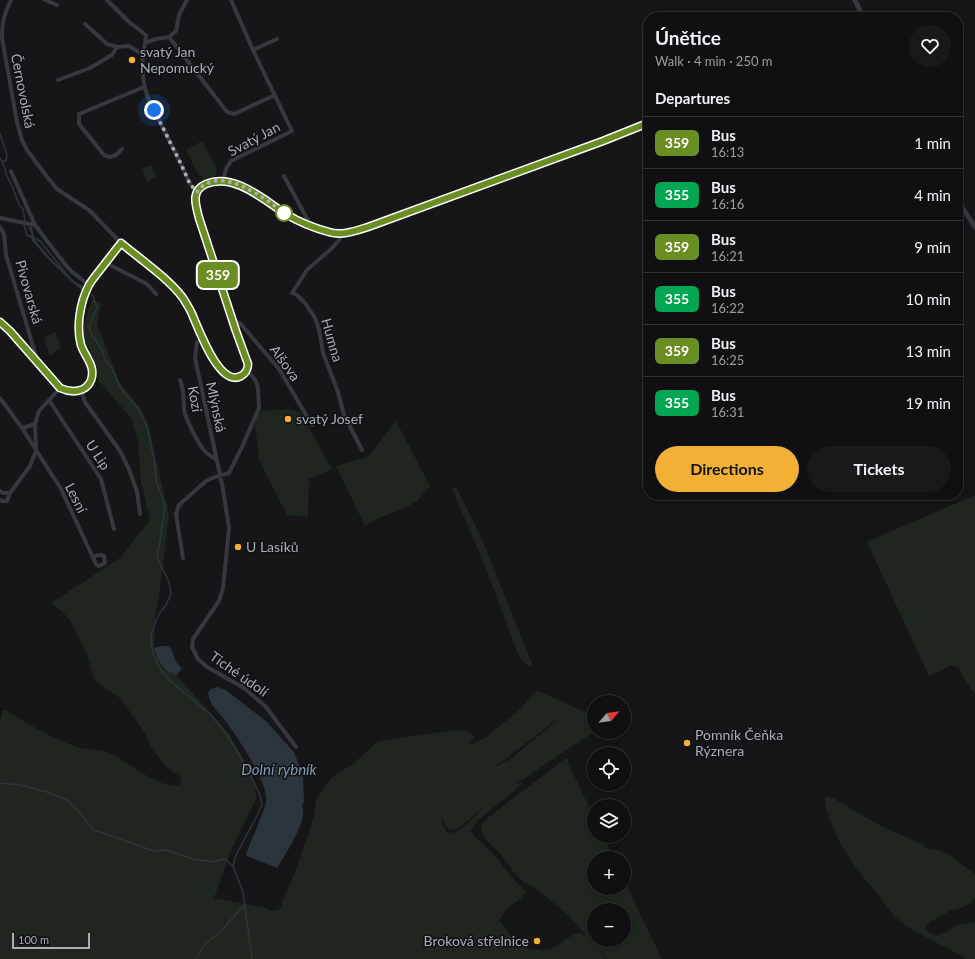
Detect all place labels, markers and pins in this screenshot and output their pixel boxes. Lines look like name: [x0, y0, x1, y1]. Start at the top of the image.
place label: svatý Jan Nepomucký: [140, 43, 215, 76]
marker: svatý Jan Nepomucký: [127, 55, 137, 65]
unlabelled marker: [275, 204, 293, 222]
place label: svatý Josef: [296, 410, 363, 427]
marker: svatý Josef: [283, 414, 293, 424]
place label: U Lasíků: [246, 538, 299, 555]
marker: U Lasíků: [233, 542, 243, 552]
place label: Pomník Čeňka Rýznera: [695, 726, 783, 759]
marker: Pomník Čeňka Rýznera: [682, 738, 692, 748]
place label: Broková střelnice: [424, 932, 529, 949]
marker: Broková střelnice: [532, 936, 542, 946]

